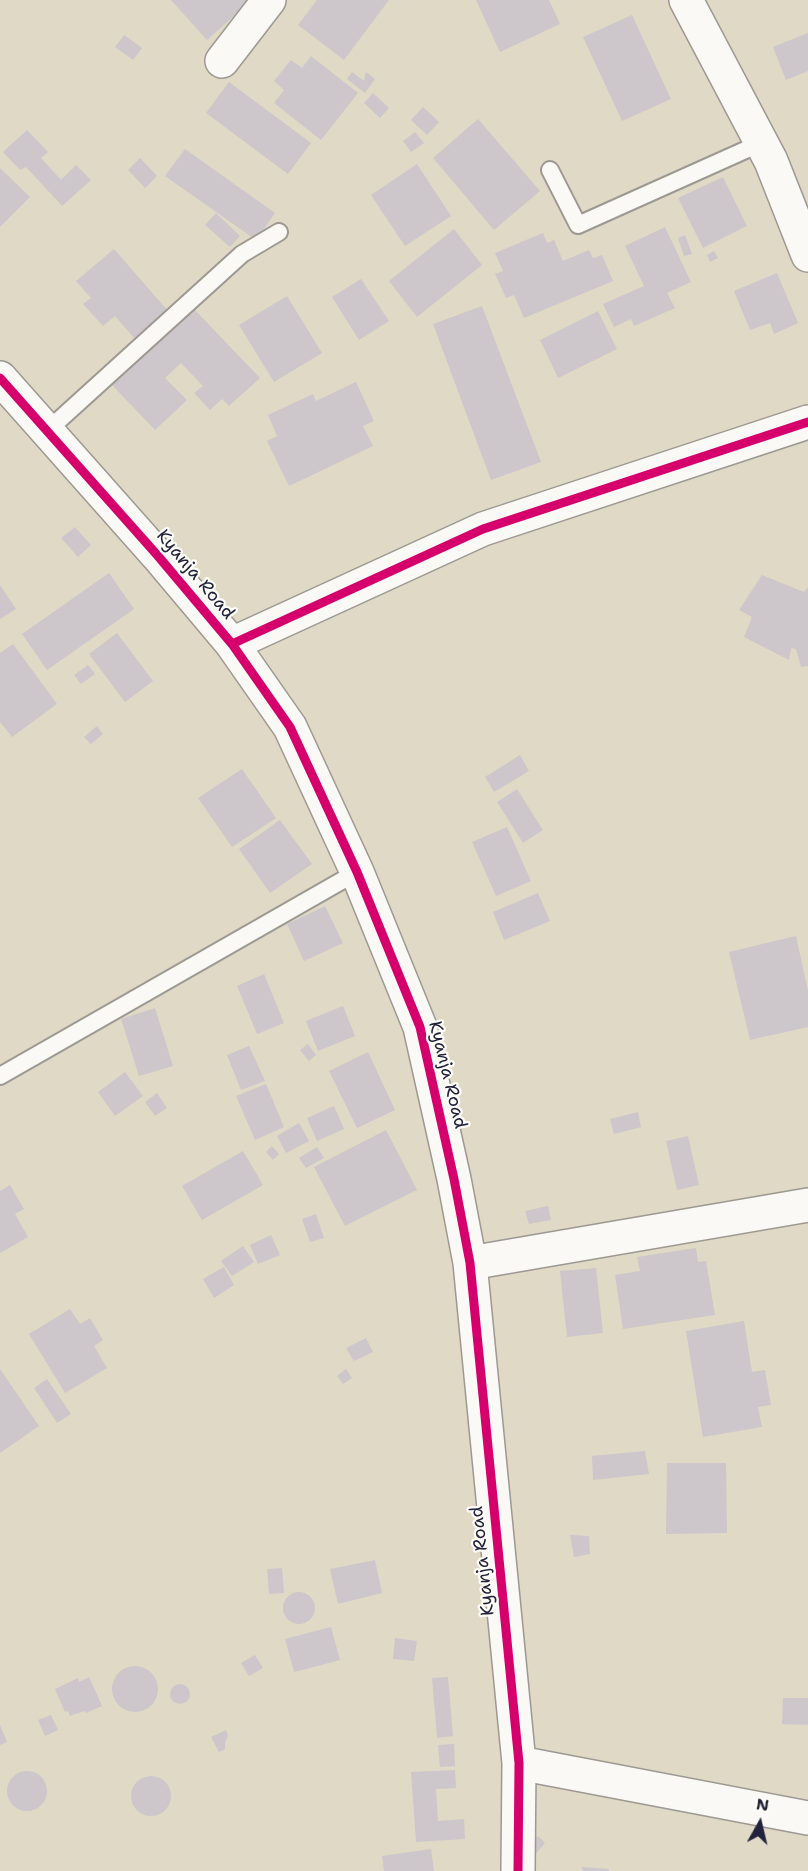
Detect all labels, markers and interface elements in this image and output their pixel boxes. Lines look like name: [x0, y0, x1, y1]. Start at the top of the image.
street label: Kyanja Road: [151, 526, 239, 624]
street label: Kyanja Road: [423, 1019, 471, 1131]
street label: Kyanja Road: [466, 1505, 500, 1617]
north arrow: [730, 1793, 790, 1853]
text: N: [755, 1793, 770, 1816]

